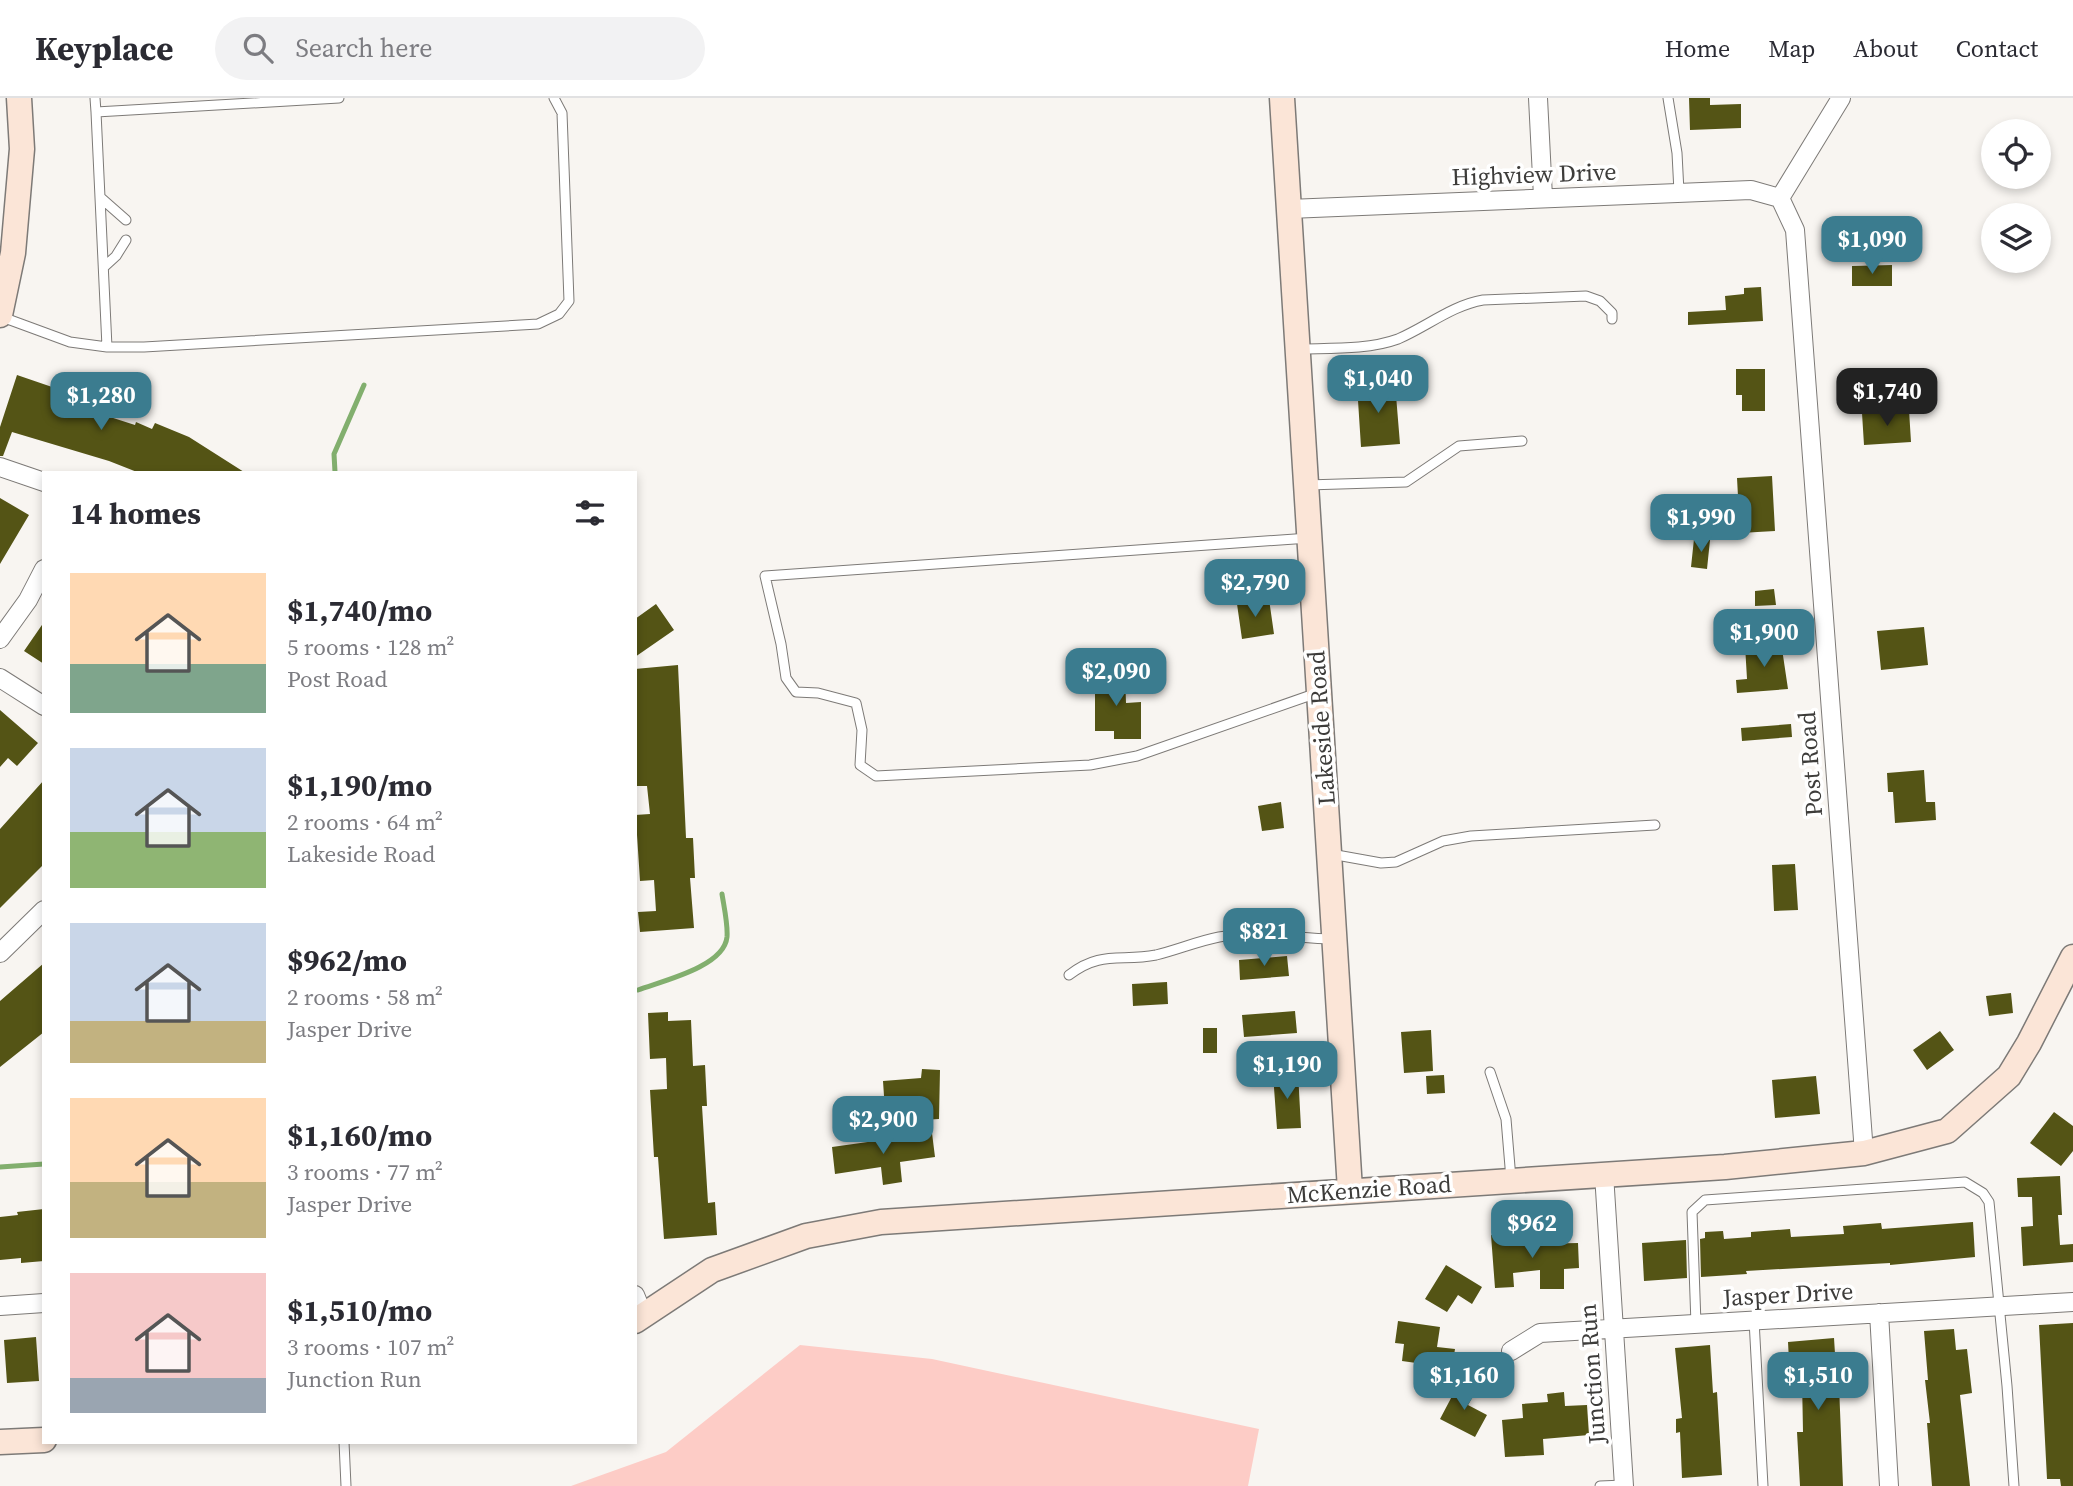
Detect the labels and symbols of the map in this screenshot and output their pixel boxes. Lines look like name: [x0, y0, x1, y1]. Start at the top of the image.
street label: Highview Drive: [1451, 155, 1617, 193]
pin: $1,090: [1815, 216, 1929, 276]
pin: $1,040: [1321, 356, 1435, 415]
pin: $1,740: [1830, 368, 1944, 428]
pin: $1,280: [44, 372, 158, 432]
pin: $1,990: [1644, 494, 1758, 554]
pin: $2,790: [1198, 560, 1312, 619]
pin: $1,900: [1707, 610, 1821, 669]
pin: $2,090: [1059, 648, 1173, 708]
street label: Lakeside Road: [1299, 649, 1343, 806]
street label: Post Road: [1790, 710, 1830, 818]
pin: $821: [1223, 908, 1305, 968]
pin: $1,190: [1230, 1042, 1344, 1101]
pin: $2,900: [826, 1096, 940, 1156]
street label: McKenzie Road: [1285, 1167, 1453, 1211]
pin: $962: [1491, 1200, 1573, 1260]
street label: Jasper Drive: [1721, 1274, 1854, 1314]
street label: Junction Run: [1571, 1303, 1613, 1446]
pin: $1,160: [1407, 1352, 1521, 1412]
pin: $1,510: [1761, 1352, 1875, 1412]

